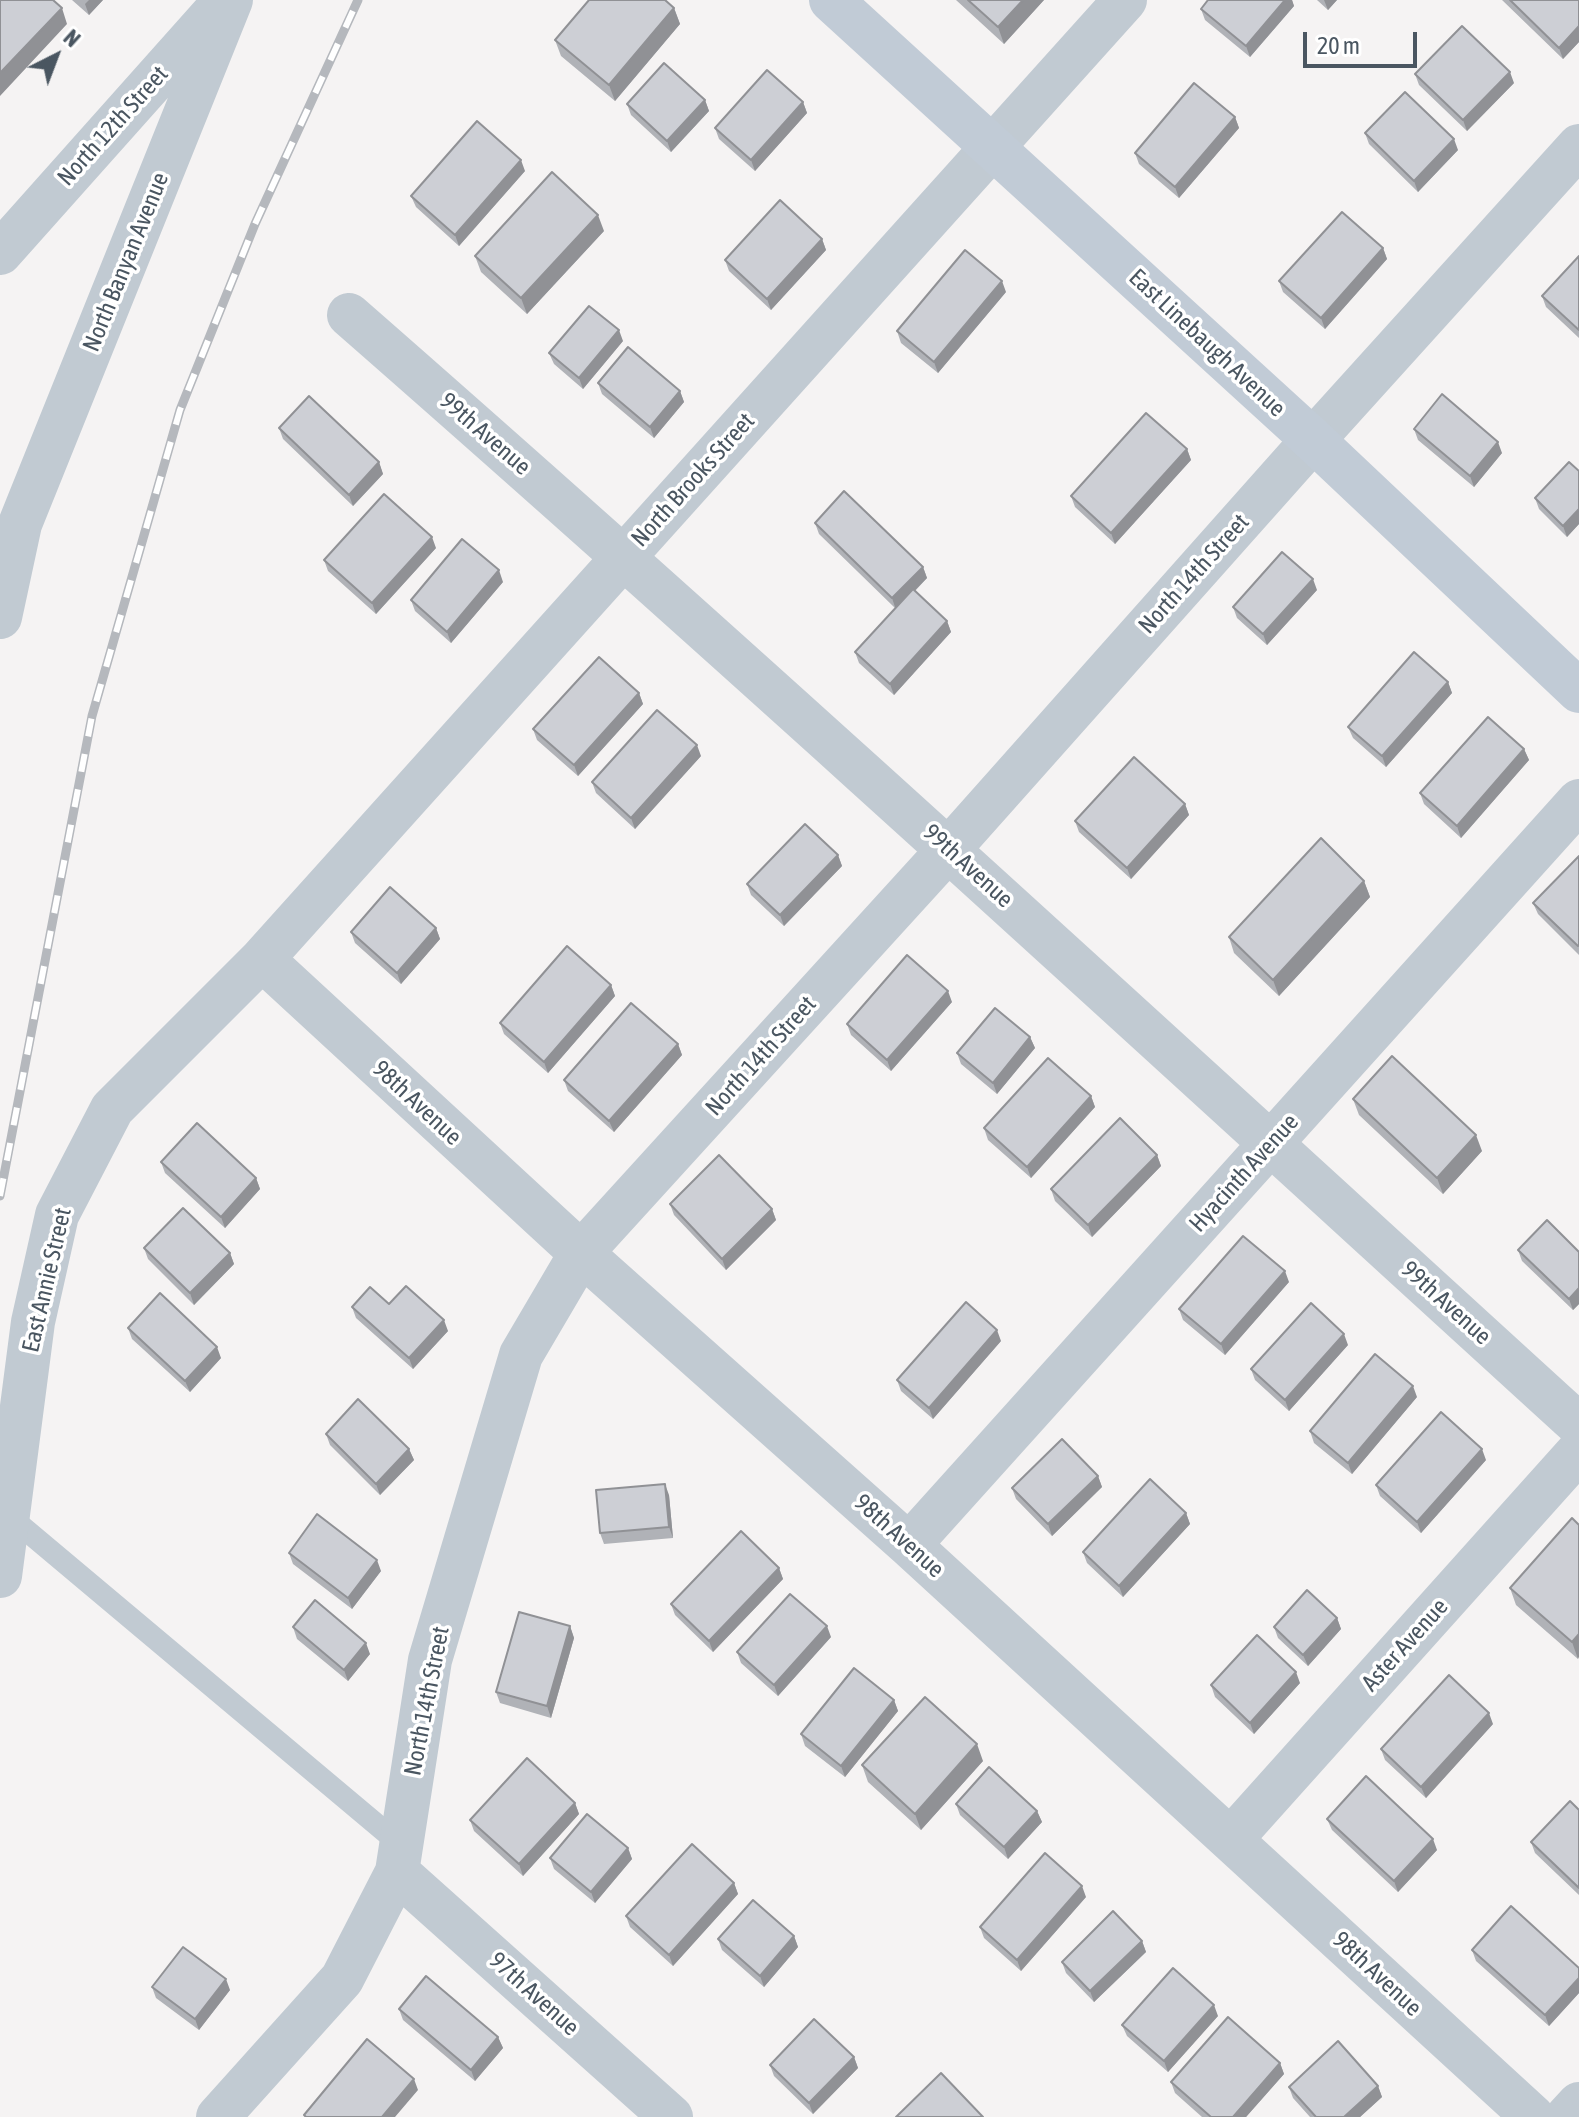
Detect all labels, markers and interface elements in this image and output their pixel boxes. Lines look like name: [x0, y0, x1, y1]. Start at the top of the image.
north arrow: [16, 16, 96, 96]
scale bar: [1307, 16, 1421, 66]
text: N: [59, 24, 86, 52]
text: 20 m: [1317, 32, 1360, 59]
street label: North 12th Street: [52, 60, 174, 192]
street label: North Banyan Avenue: [77, 168, 175, 356]
street label: East Linebaugh Avenue: [1123, 263, 1291, 423]
street label: 99th Avenue: [434, 387, 536, 481]
street label: North Brooks Street: [625, 407, 761, 553]
street label: North 14th Street: [1133, 508, 1255, 640]
street label: 99th Avenue: [917, 818, 1019, 914]
street label: North 14th Street: [700, 990, 822, 1122]
street label: 98th Avenue: [367, 1055, 467, 1151]
street label: Hyacinth Avenue: [1183, 1108, 1305, 1238]
street label: East Annie Street: [16, 1205, 78, 1355]
street label: 99th Avenue: [1395, 1255, 1497, 1351]
street label: 98th Avenue: [848, 1488, 950, 1584]
street label: Aster Avenue: [1356, 1593, 1454, 1697]
street label: North 14th Street: [398, 1624, 456, 1778]
street label: 98th Avenue: [1327, 1926, 1427, 2022]
street label: 97th Avenue: [483, 1946, 585, 2042]

